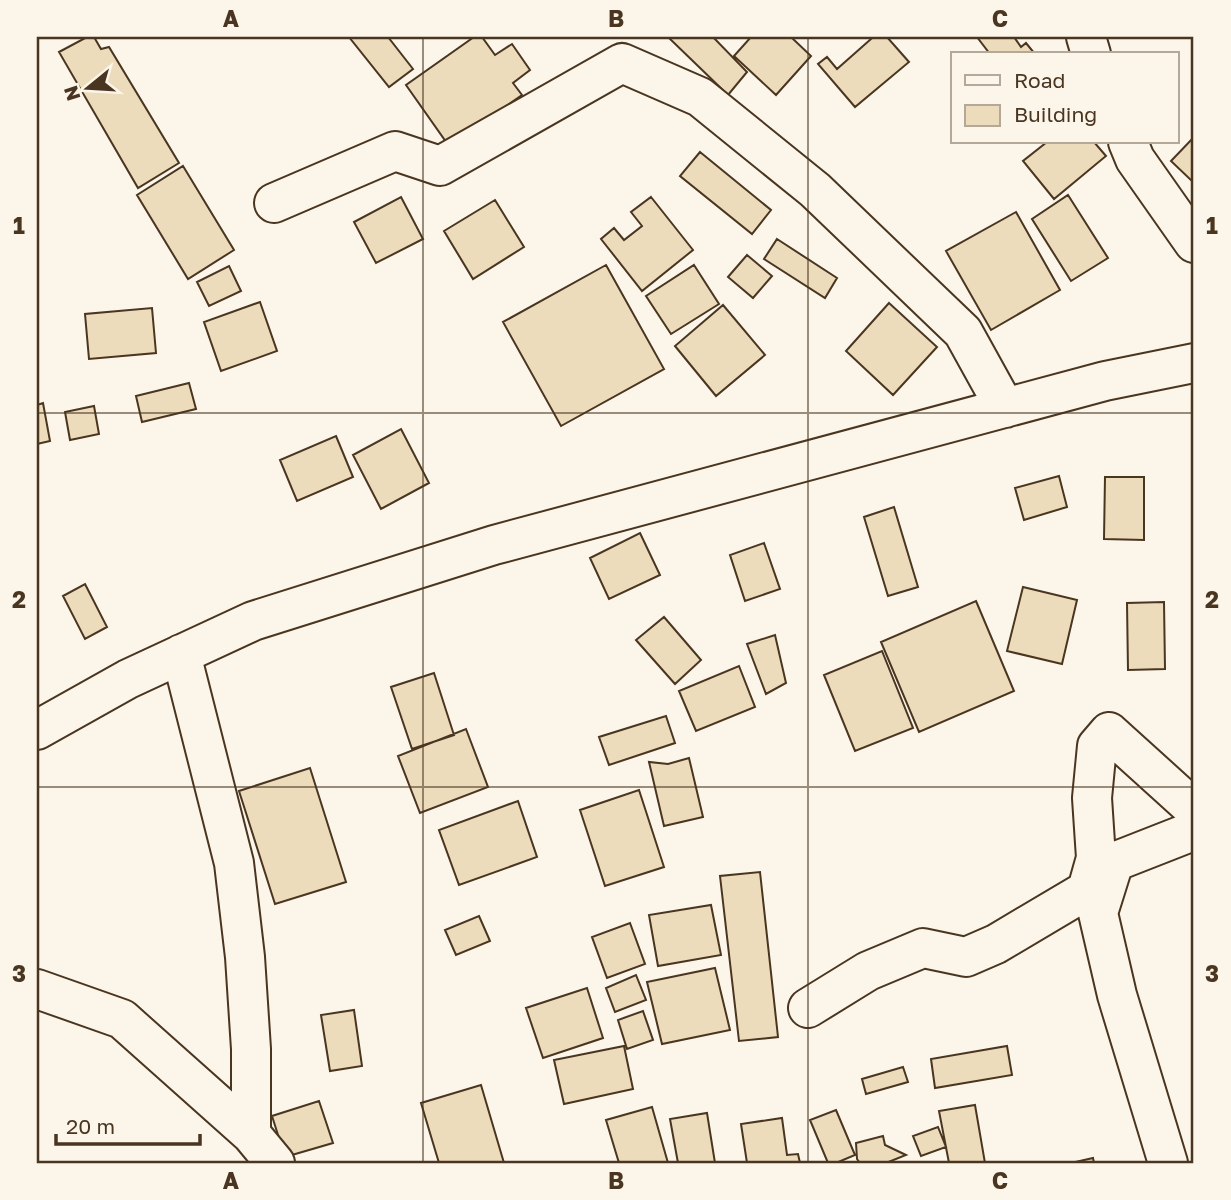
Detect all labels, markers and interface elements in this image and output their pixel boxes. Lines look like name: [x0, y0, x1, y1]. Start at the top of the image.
text: A: [223, 4, 240, 32]
text: B: [608, 4, 624, 32]
text: C: [992, 4, 1008, 32]
north arrow: [52, 52, 122, 122]
legend: [951, 52, 1178, 144]
text: Road: [1014, 67, 1065, 93]
text: N: [58, 83, 85, 104]
text: Building: [1014, 101, 1097, 127]
text: 1: [13, 211, 25, 239]
text: 1: [1206, 211, 1218, 239]
text: 2: [12, 585, 26, 613]
text: 2: [1205, 585, 1219, 613]
text: 3: [12, 959, 26, 987]
text: 3: [1205, 959, 1219, 987]
scale bar: [56, 1102, 200, 1146]
text: 20 m: [66, 1113, 115, 1139]
text: A: [223, 1166, 240, 1194]
text: B: [608, 1166, 624, 1194]
text: C: [992, 1166, 1008, 1194]

